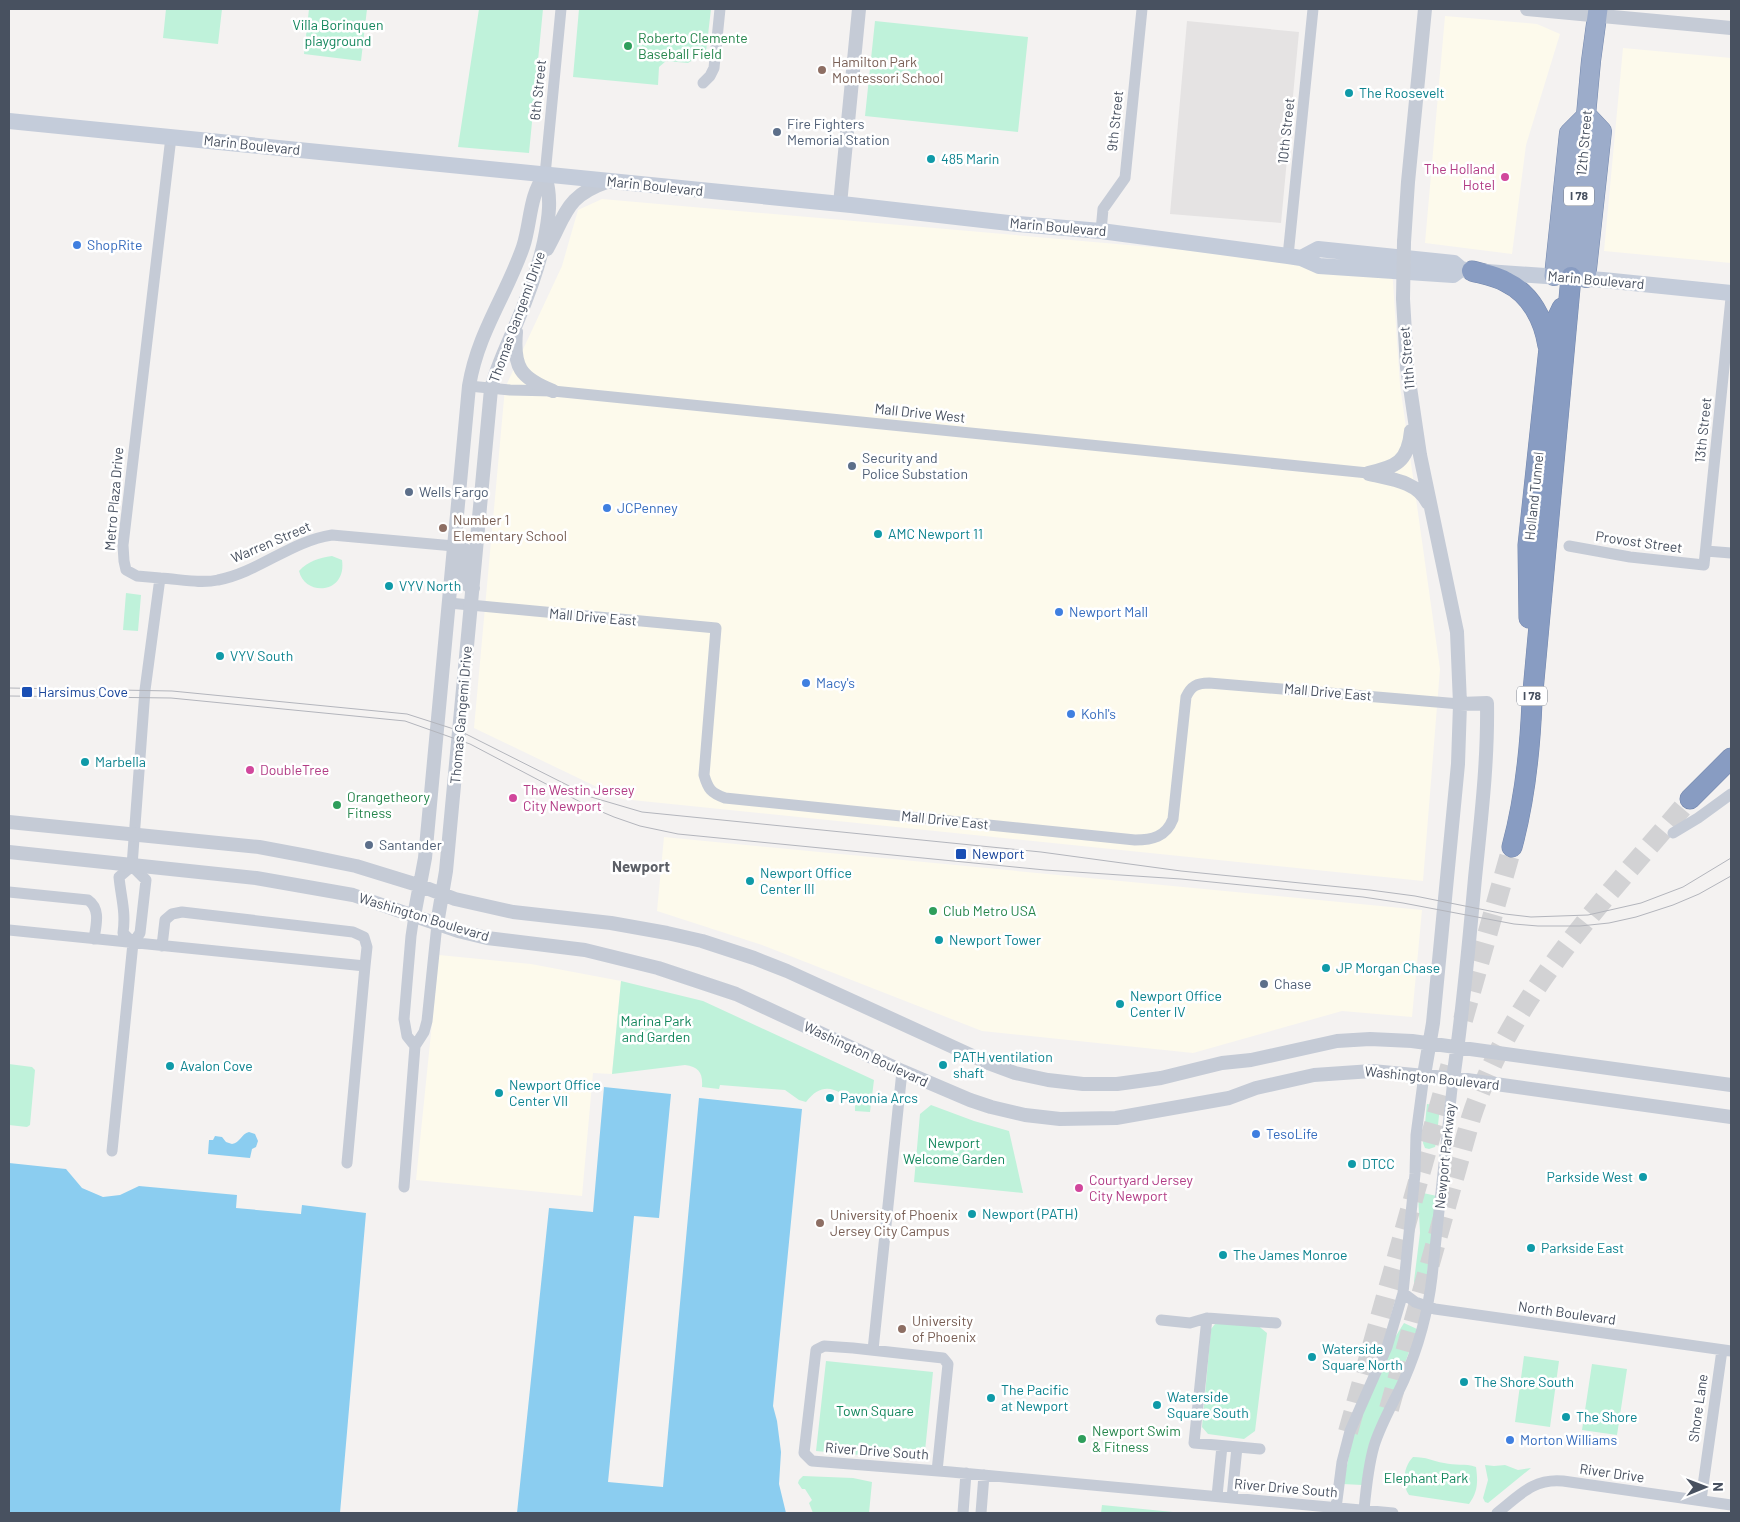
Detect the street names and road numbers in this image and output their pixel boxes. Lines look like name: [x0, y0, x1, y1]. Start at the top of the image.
street label: 6th Street: [526, 59, 549, 121]
street label: 9th Street: [1103, 90, 1126, 152]
street label: 10th Street: [1274, 97, 1297, 165]
street label: 12th Street: [1572, 109, 1595, 177]
street label: Marin Boulevard: [203, 131, 301, 158]
street label: Marin Boulevard: [606, 172, 704, 199]
road number: I 78: [1564, 187, 1594, 206]
street label: Marin Boulevard: [1009, 214, 1107, 239]
street label: Thomas Gangemi Drive: [485, 249, 548, 385]
street label: Marin Boulevard: [1547, 267, 1645, 292]
street label: 11th Street: [1395, 326, 1418, 390]
street label: 13th Street: [1691, 396, 1714, 464]
street label: Mall Drive West: [874, 399, 966, 426]
street label: Metro Plaza Drive: [101, 446, 127, 551]
street label: Holland Tunnel: [1520, 451, 1547, 541]
street label: Warren Street: [228, 517, 313, 566]
street label: Provost Street: [1595, 527, 1684, 556]
street label: Mall Drive East: [549, 604, 638, 629]
street label: Thomas Gangemi Drive: [446, 645, 475, 785]
street label: Mall Drive East: [1284, 679, 1373, 704]
road number: I 78: [1517, 686, 1547, 706]
street label: Mall Drive East: [900, 806, 990, 833]
street label: Washington Boulevard: [357, 889, 491, 944]
street label: Washington Boulevard: [801, 1017, 931, 1090]
street label: Washington Boulevard: [1364, 1062, 1500, 1093]
street label: Newport Parkway: [1430, 1102, 1459, 1210]
street label: North Boulevard: [1517, 1297, 1617, 1328]
street label: Shore Lane: [1684, 1373, 1711, 1443]
street label: River Drive South: [825, 1438, 929, 1463]
street label: River Drive: [1579, 1460, 1645, 1485]
street label: River Drive South: [1234, 1475, 1339, 1500]

